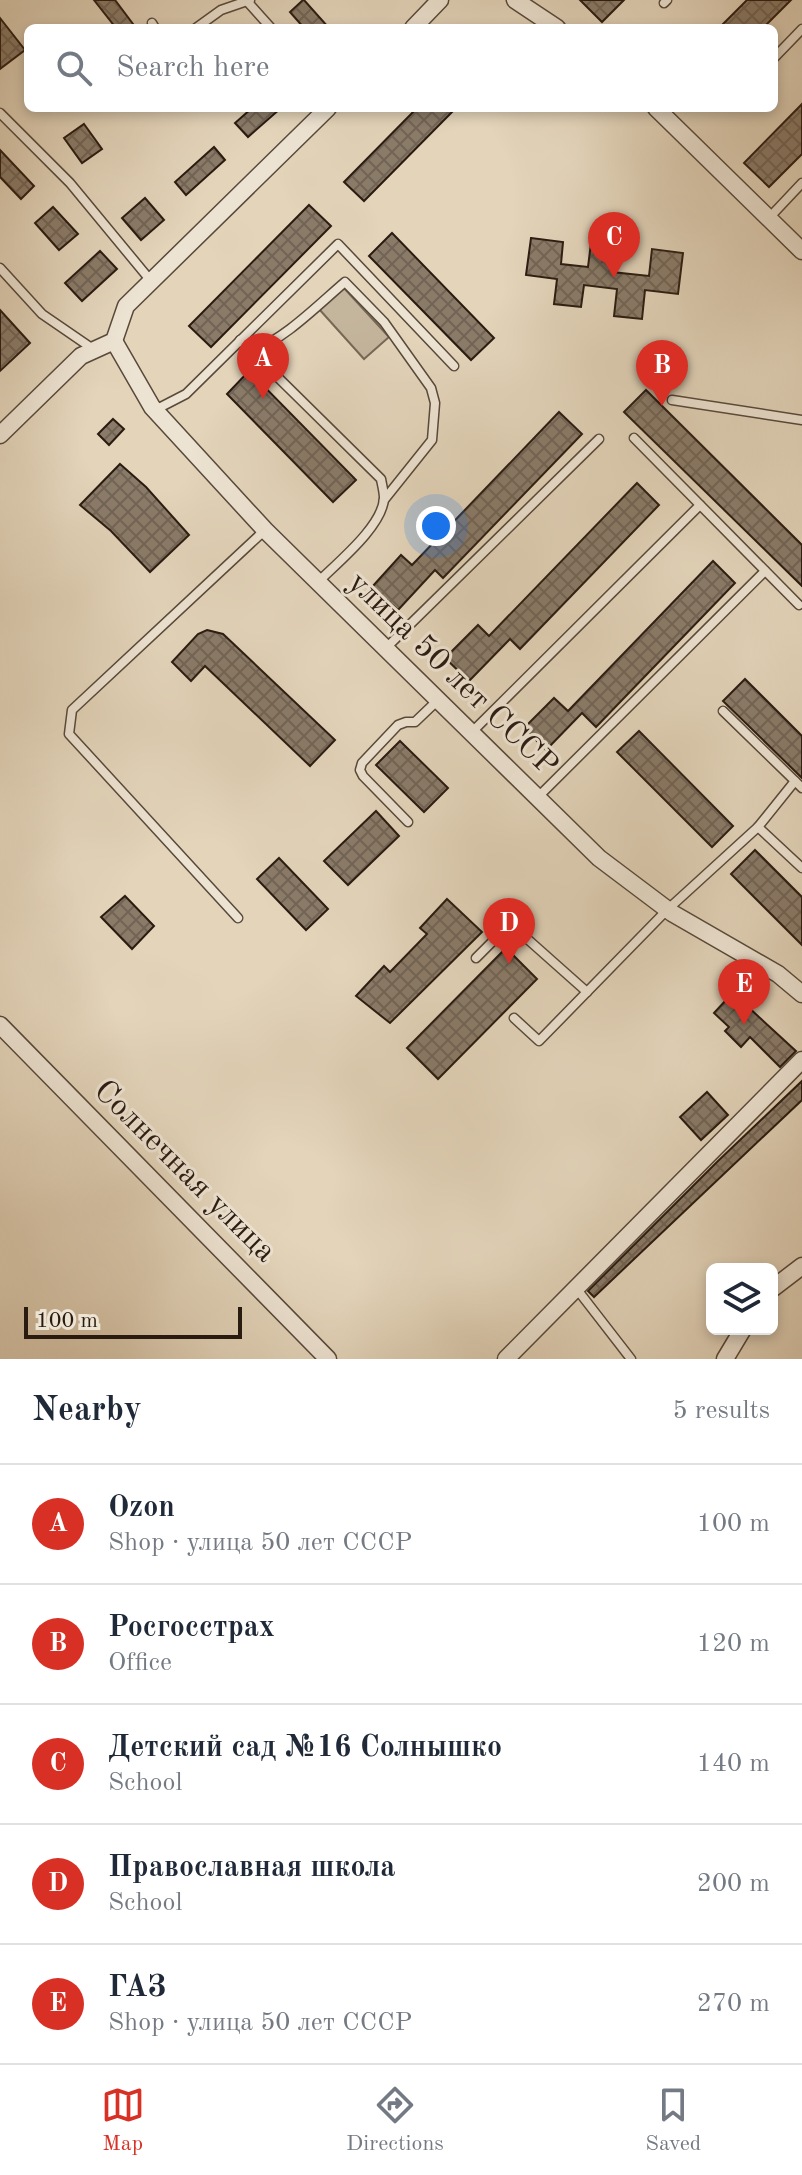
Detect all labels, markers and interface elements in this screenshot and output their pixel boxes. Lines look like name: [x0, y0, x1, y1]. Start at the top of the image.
search box: [24, 24, 778, 112]
icon: search: [52, 46, 96, 90]
text: Search here: [116, 53, 270, 83]
pin: C: [588, 212, 640, 278]
pin: A: [237, 333, 289, 399]
pin: B: [636, 340, 688, 406]
your location: [416, 506, 456, 546]
street label: улица 50 лет СССР: [341, 567, 563, 783]
pin: D: [483, 898, 535, 964]
pin: E: [718, 959, 770, 1025]
street label: Солнечная улица: [87, 1075, 281, 1269]
map controls: [706, 1263, 778, 1335]
button: layers: [706, 1263, 778, 1335]
scale bar: [24, 1303, 242, 1339]
text: 100 m: [36, 1310, 98, 1332]
text: Nearby: [32, 1394, 142, 1428]
text: 5 results: [672, 1398, 770, 1424]
text: Ozon: [108, 1493, 175, 1523]
text: A: [48, 1511, 68, 1537]
text: 100 m: [697, 1511, 770, 1537]
text: Shop · улица 50 лет СССР: [108, 1530, 412, 1556]
text: Росгосстрах: [108, 1613, 275, 1643]
text: B: [49, 1631, 67, 1657]
text: 120 m: [697, 1631, 770, 1657]
text: Office: [108, 1650, 172, 1676]
text: Детский сад №16 Солнышко: [108, 1733, 502, 1763]
text: C: [49, 1751, 67, 1777]
text: 140 m: [697, 1751, 770, 1777]
text: School: [108, 1770, 182, 1796]
text: Православная школа: [108, 1853, 396, 1883]
text: D: [48, 1871, 68, 1897]
text: 200 m: [697, 1871, 770, 1897]
text: School: [108, 1890, 182, 1916]
text: ГАЗ: [108, 1973, 166, 2003]
text: E: [49, 1991, 67, 2017]
text: 270 m: [697, 1991, 770, 2017]
text: Shop · улица 50 лет СССР: [108, 2010, 412, 2036]
tab: Map: [101, 2083, 145, 2158]
tab: Directions: [346, 2083, 444, 2158]
tab: Saved: [645, 2083, 701, 2158]

